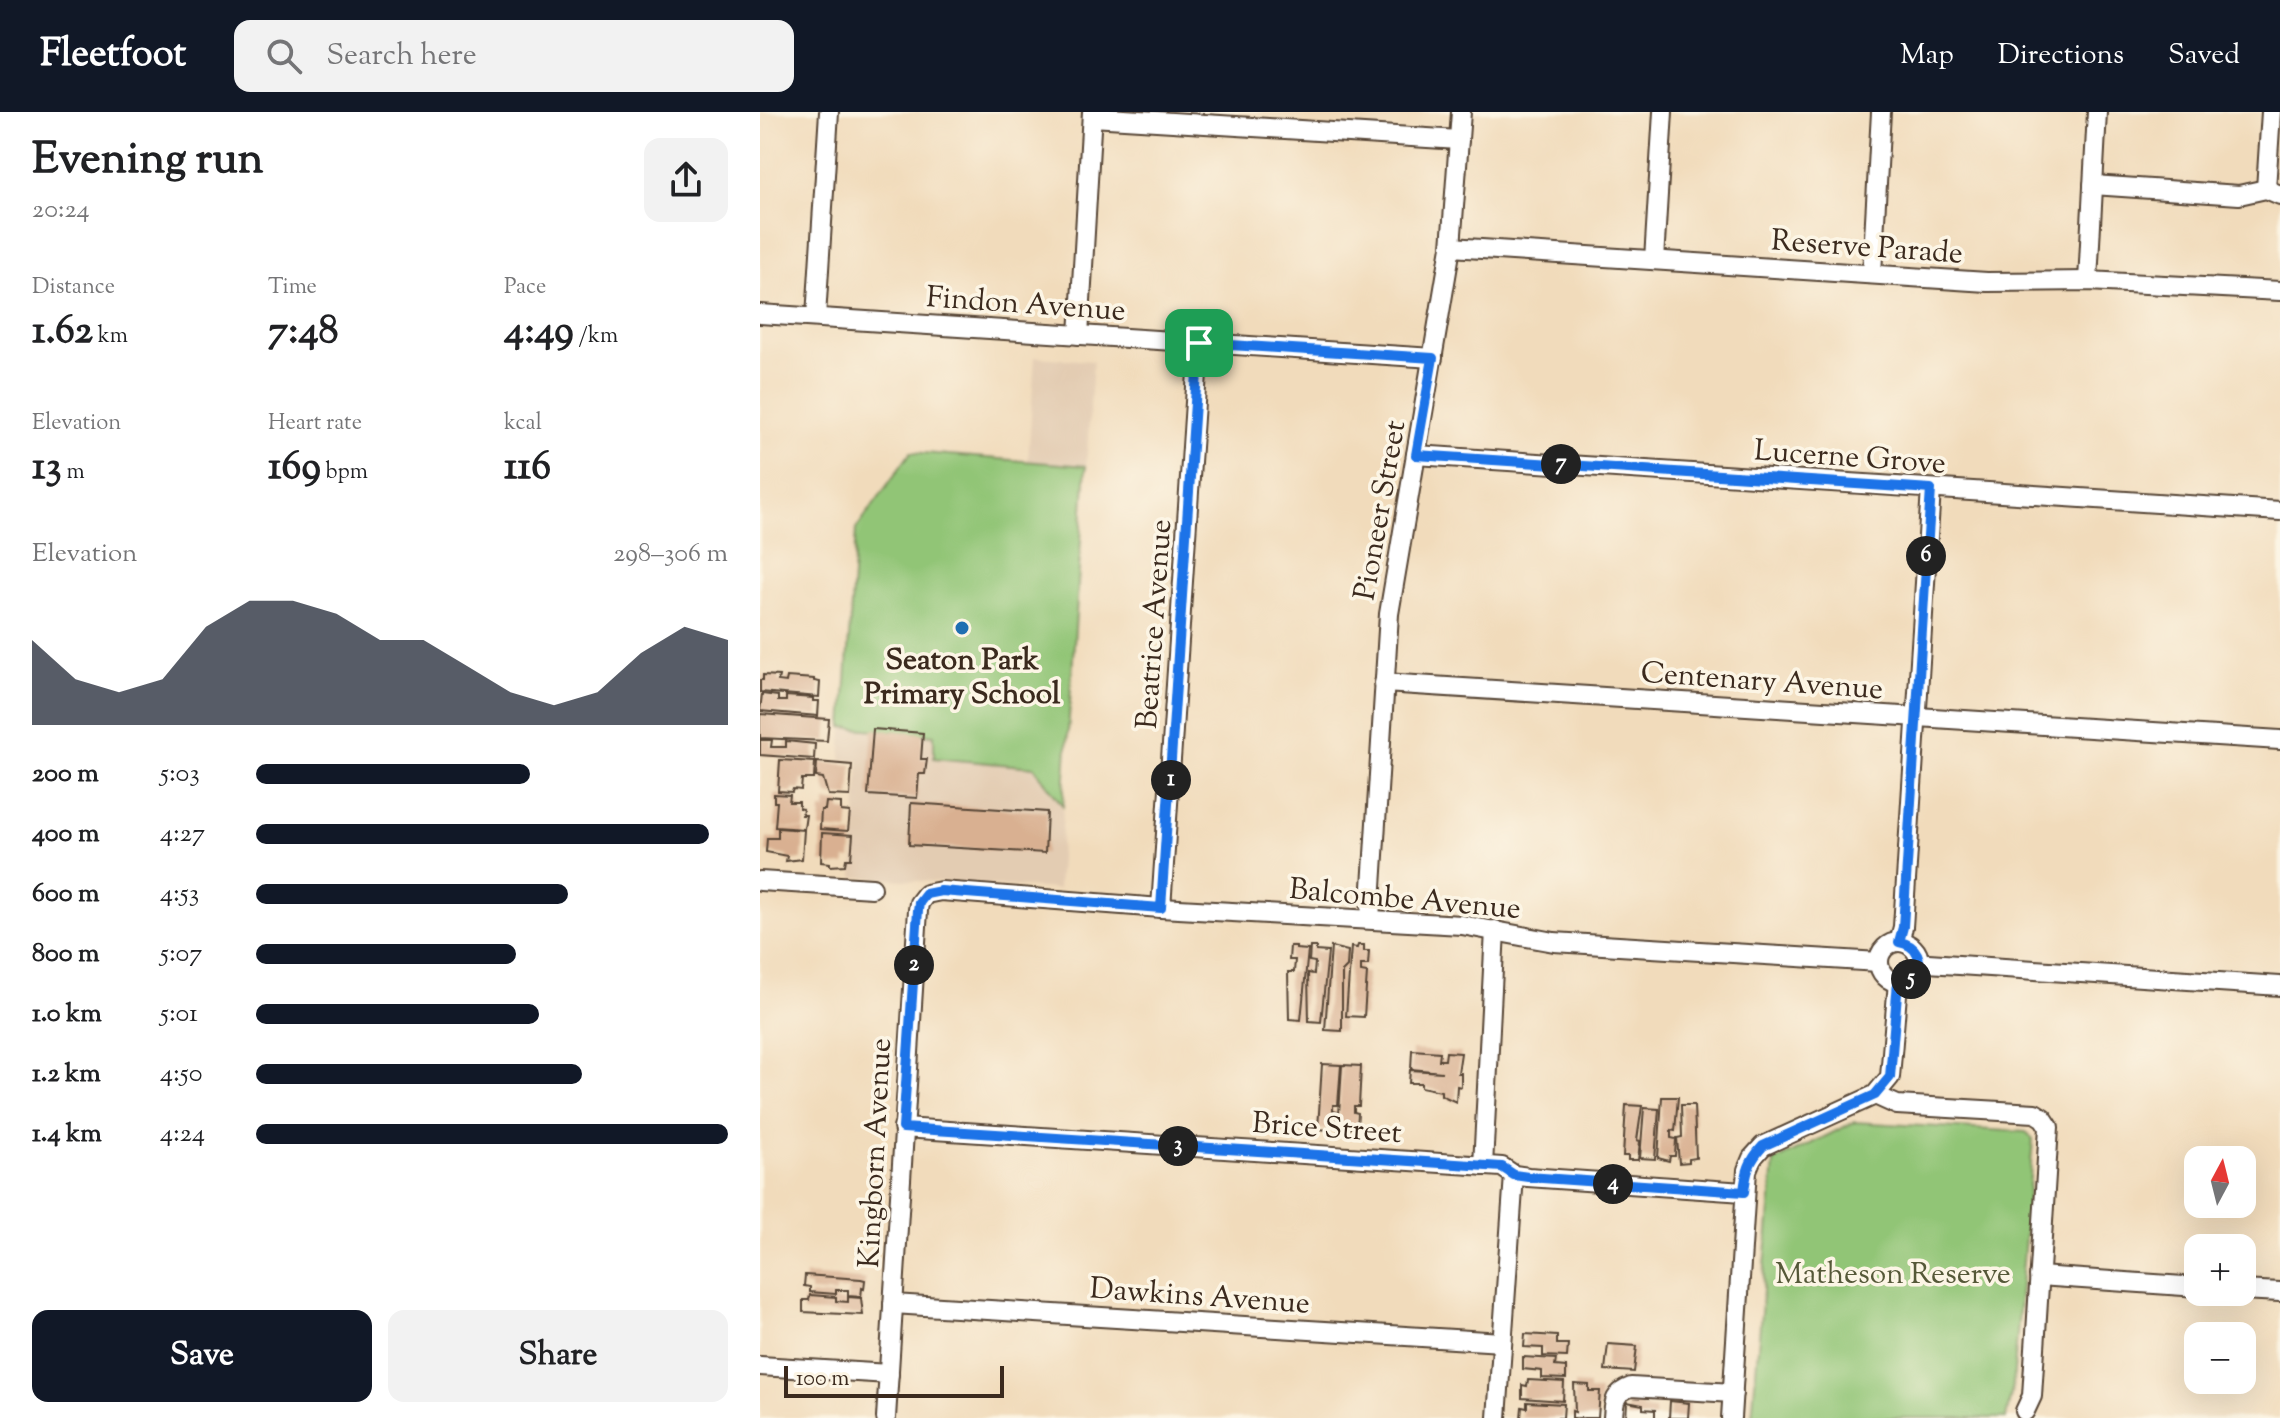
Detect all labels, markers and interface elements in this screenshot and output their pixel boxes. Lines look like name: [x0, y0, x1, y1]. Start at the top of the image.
search box: [234, 20, 794, 92]
text: Fleetfoot: [40, 29, 186, 83]
icon: search: [262, 34, 306, 78]
text: Search here: [326, 35, 477, 78]
text: Map: [1900, 36, 1954, 76]
text: Directions: [1998, 36, 2124, 76]
text: Saved: [2168, 36, 2240, 76]
text: Evening run: [32, 130, 264, 193]
button: share: [644, 138, 728, 222]
text: 20:24: [32, 192, 90, 229]
street label: Reserve Parade: [1770, 220, 1964, 277]
text: Distance: [32, 272, 115, 304]
text: Time: [268, 272, 317, 304]
text: Pace: [504, 272, 546, 304]
street label: Findon Avenue: [925, 277, 1127, 334]
text: 1.62: [32, 304, 93, 361]
text: 7:48: [268, 304, 339, 361]
text: 4:49: [504, 304, 574, 361]
pin: [1165, 309, 1233, 377]
text: km: [93, 321, 128, 353]
text: /km: [574, 321, 618, 353]
icon: arrive: [1177, 321, 1221, 365]
text: Elevation: [32, 408, 121, 440]
text: Heart rate: [268, 408, 362, 440]
text: kcal: [504, 408, 542, 440]
street label: Pioneer Street: [1345, 417, 1418, 604]
street label: Lucerne Grove: [1753, 430, 1947, 487]
text: 13: [32, 440, 62, 497]
text: 169: [268, 440, 321, 497]
text: 116: [504, 440, 551, 497]
pin: 7: [1541, 444, 1581, 484]
text: 7: [1555, 448, 1567, 480]
text: m: [62, 457, 85, 489]
text: bpm: [321, 457, 368, 489]
street label: Beatrice Avenue: [1127, 518, 1184, 731]
text: Elevation: [32, 536, 137, 573]
text: 298–306 m: [613, 536, 728, 573]
pin: 6: [1906, 536, 1946, 576]
text: 6: [1921, 540, 1931, 572]
marker: Seaton Park Primary School: [953, 619, 971, 637]
place label: Seaton Park Primary School: [864, 640, 1061, 717]
street label: Centenary Avenue: [1639, 653, 1885, 712]
text: 200 m: [32, 756, 99, 793]
text: 5:03: [160, 756, 200, 793]
pin: 1: [1151, 760, 1191, 800]
text: 1: [1167, 764, 1175, 796]
text: 400 m: [32, 816, 99, 853]
text: 4:27: [160, 816, 205, 853]
street label: Balcombe Avenue: [1287, 869, 1522, 932]
text: 600 m: [32, 876, 99, 913]
text: 4:53: [160, 876, 199, 913]
text: 800 m: [32, 936, 100, 973]
text: 5:07: [160, 936, 202, 973]
pin: 2: [894, 945, 934, 985]
text: 2: [909, 949, 919, 981]
pin: 5: [1891, 959, 1931, 999]
text: 5: [1907, 963, 1915, 995]
text: 1.0 km: [32, 996, 102, 1033]
text: 5:01: [160, 996, 198, 1033]
street label: Kingborn Avenue: [849, 1037, 904, 1269]
text: 1.2 km: [32, 1056, 101, 1093]
text: 4:50: [160, 1056, 203, 1093]
street label: Brice Street: [1251, 1103, 1403, 1156]
text: 1.4 km: [32, 1116, 102, 1153]
text: 4:24: [160, 1116, 205, 1153]
pin: 3: [1158, 1126, 1198, 1166]
text: 3: [1174, 1130, 1182, 1162]
north arrow: [2184, 1146, 2256, 1218]
map controls: [2184, 1146, 2256, 1394]
pin: 4: [1593, 1164, 1633, 1204]
text: 4: [1607, 1168, 1619, 1200]
button: +: [2184, 1234, 2256, 1306]
park label: Matheson Reserve: [1775, 1254, 2011, 1297]
street label: Dawkins Avenue: [1088, 1268, 1311, 1327]
button: Save: [32, 1310, 372, 1402]
button: Share: [388, 1310, 728, 1402]
button: −: [2184, 1322, 2256, 1394]
scale bar: [784, 1362, 1004, 1398]
text: 100 m: [796, 1364, 849, 1396]

